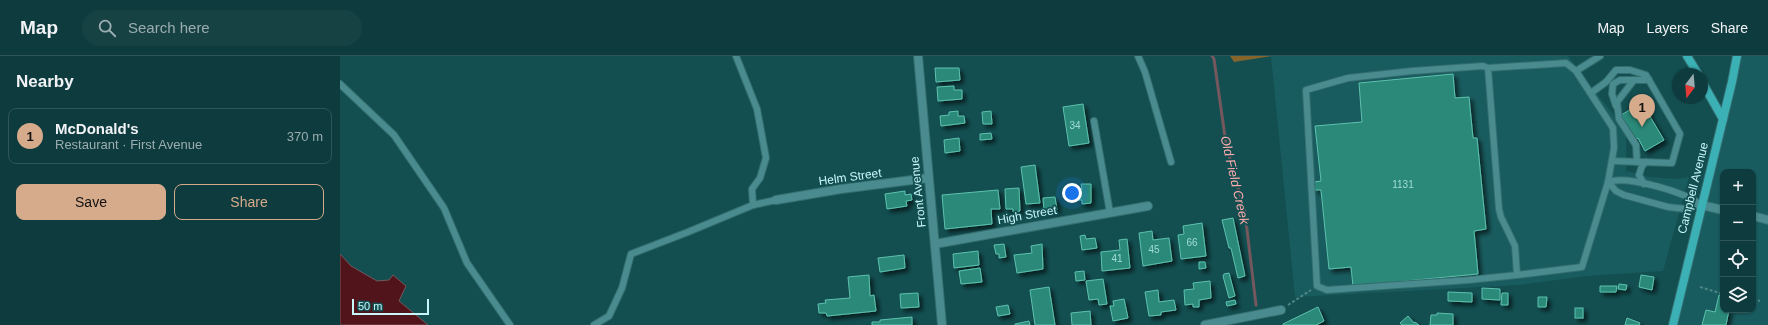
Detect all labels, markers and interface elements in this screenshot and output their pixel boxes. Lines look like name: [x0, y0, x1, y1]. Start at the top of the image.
search box: [82, 10, 362, 46]
text: Map: [20, 17, 58, 38]
icon: search: [96, 17, 118, 39]
text: Search here: [128, 19, 210, 36]
text: Map: [1597, 20, 1625, 36]
text: Layers: [1647, 20, 1689, 36]
text: Share: [1711, 20, 1748, 36]
north arrow: [1672, 68, 1708, 104]
text: Nearby: [16, 72, 74, 91]
pin: 1: [1629, 94, 1655, 127]
text: McDonald's: [55, 120, 139, 137]
house number: 34: [1069, 120, 1081, 131]
text: 1: [26, 129, 34, 144]
text: 370 m: [287, 129, 323, 144]
water label: Old Field Creek: [1218, 134, 1253, 227]
text: Restaurant · First Avenue: [55, 137, 202, 152]
street label: Campbell Avenue: [1675, 140, 1711, 235]
street label: Front Avenue: [907, 156, 929, 228]
street label: Helm Street: [818, 166, 883, 188]
map controls: [1720, 169, 1756, 313]
button: +: [1720, 169, 1756, 205]
house number: 1131: [1392, 179, 1414, 190]
your location: [1062, 183, 1082, 203]
button: Save: [16, 184, 166, 220]
button: Share: [174, 184, 324, 220]
street label: High Street: [996, 203, 1058, 227]
button: −: [1720, 205, 1756, 241]
house number: 66: [1186, 237, 1198, 248]
button: locate: [1720, 241, 1756, 277]
house number: 45: [1148, 244, 1160, 255]
house number: 41: [1111, 253, 1123, 264]
button: layers: [1720, 277, 1756, 313]
scale bar: [352, 297, 429, 316]
text: 50 m: [358, 300, 382, 312]

